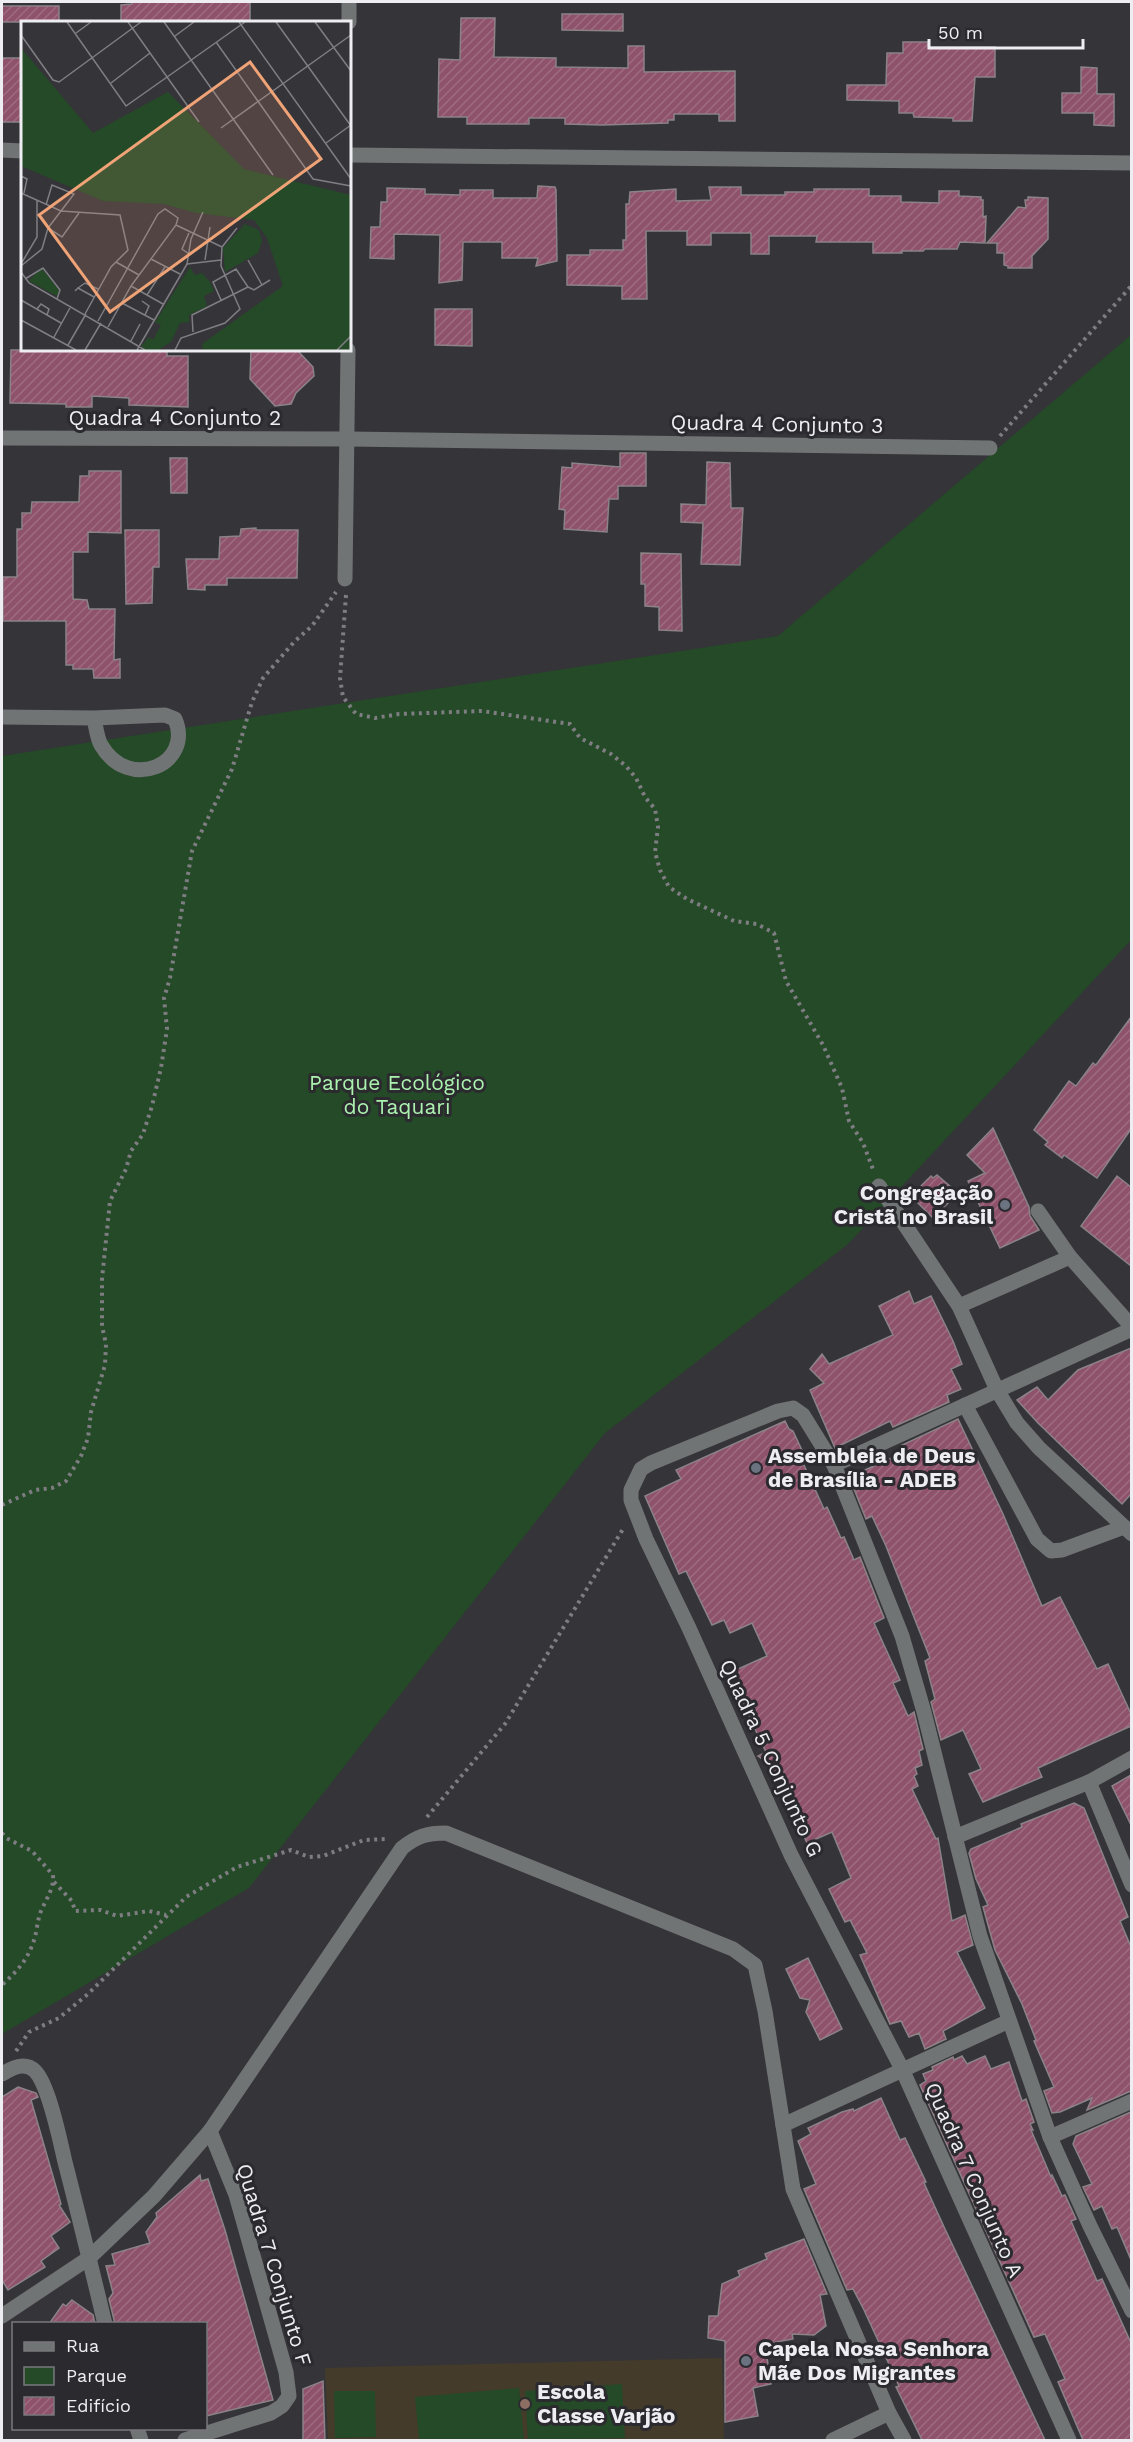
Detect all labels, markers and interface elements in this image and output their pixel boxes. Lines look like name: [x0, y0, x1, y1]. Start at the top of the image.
scale bar: [929, 12, 1084, 50]
inset map: [21, 21, 351, 351]
text: 50 m: [938, 22, 983, 43]
street label: Quadra 4 Conjunto 2: [69, 405, 281, 430]
street label: Quadra 4 Conjunto 3: [670, 409, 884, 438]
park label: Parque Ecológico do Taquari: [309, 1070, 485, 1119]
place label: Congregação Cristã no Brasil: [834, 1180, 993, 1229]
marker: Congregação Cristã no Brasil: [998, 1198, 1012, 1212]
place label: Assembleia de Deus de Brasília - ADEB: [768, 1443, 975, 1492]
marker: Assembleia de Deus de Brasília - ADEB: [749, 1461, 763, 1475]
street label: Quadra 5 Conjunto G: [715, 1655, 828, 1861]
street label: Quadra 7 Conjunto A: [920, 2078, 1029, 2281]
street label: Quadra 7 Conjunto F: [232, 2160, 317, 2369]
legend: [12, 2322, 207, 2430]
text: Rua: [66, 2335, 99, 2356]
place label: Capela Nossa Senhora Mãe Dos Migrantes: [758, 2336, 989, 2385]
marker: Capela Nossa Senhora Mãe Dos Migrantes: [739, 2354, 753, 2368]
text: Parque: [66, 2365, 127, 2386]
place label: Escola Classe Varjão: [537, 2379, 675, 2428]
text: Edifício: [66, 2395, 131, 2416]
marker: Escola Classe Varjão: [518, 2397, 532, 2411]

